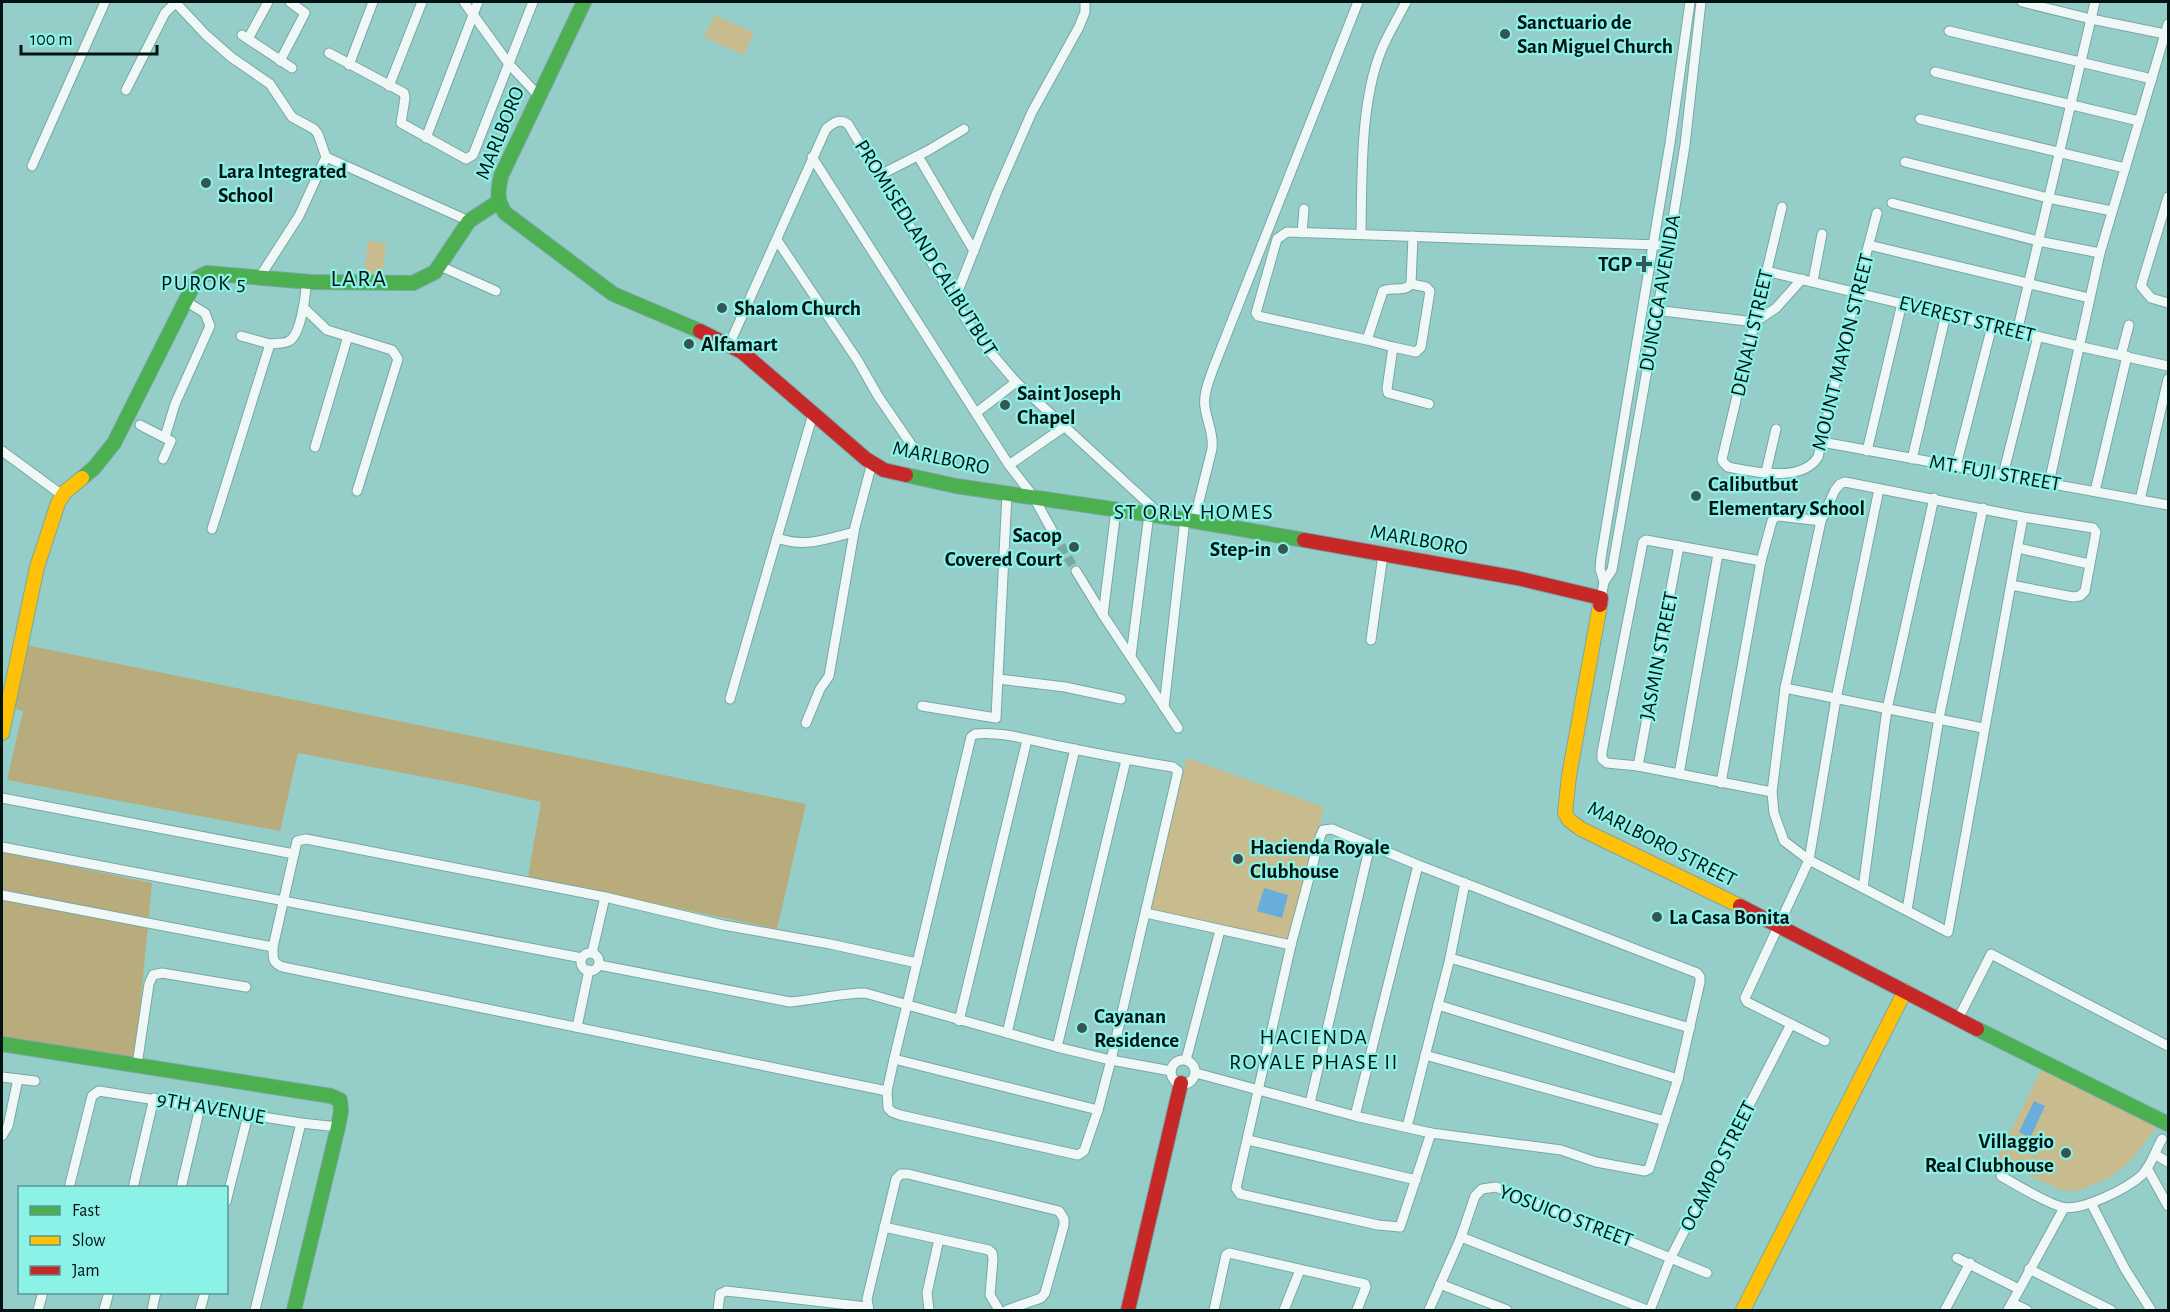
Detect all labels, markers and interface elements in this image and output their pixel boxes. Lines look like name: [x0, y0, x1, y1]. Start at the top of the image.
place label: Sanctuario de San Miguel Church: [1517, 12, 1673, 57]
scale bar: [21, 18, 158, 56]
marker: Sanctuario de San Miguel Church: [1498, 27, 1512, 41]
text: 100 m: [30, 31, 73, 49]
street label: MARLBORO: [472, 83, 528, 183]
street label: PROMISEDLAND CALIBUTBUT: [851, 136, 1001, 360]
place label: Lara Integrated School: [218, 161, 347, 206]
marker: Lara Integrated School: [199, 176, 213, 190]
street label: DUNGCA AVENIDA: [1636, 213, 1684, 373]
street label: MOUNT MAYON STREET: [1808, 251, 1878, 453]
place label: TGP: [1598, 254, 1632, 275]
marker: TGP: [1637, 257, 1651, 271]
district label: LARA: [330, 267, 388, 291]
street label: DENALI STREET: [1727, 267, 1777, 399]
district label: PUROK 5: [161, 272, 247, 294]
street label: EVEREST STREET: [1897, 292, 2037, 346]
place label: Shalom Church: [734, 298, 861, 319]
marker: Shalom Church: [715, 301, 729, 315]
place label: Alfamart: [701, 334, 777, 355]
marker: Alfamart: [682, 337, 696, 351]
place label: Saint Joseph Chapel: [1017, 383, 1121, 428]
marker: Saint Joseph Chapel: [998, 398, 1012, 412]
street label: MARLBORO: [891, 437, 991, 479]
street label: MT. FUJI STREET: [1928, 451, 2062, 495]
place label: Calibutbut Elementary School: [1708, 474, 1865, 519]
marker: Calibutbut Elementary School: [1689, 489, 1703, 503]
district label: ST ORLY HOMES: [1114, 501, 1274, 523]
street label: MARLBORO: [1369, 521, 1469, 559]
place label: Sacop Covered Court: [945, 525, 1062, 570]
place label: Step-in: [1210, 539, 1271, 560]
marker: Sacop Covered Court: [1067, 540, 1081, 554]
marker: Step-in: [1276, 542, 1290, 556]
street label: JASMIN STREET: [1636, 590, 1682, 722]
street label: MARLBORO STREET: [1584, 797, 1740, 891]
place label: Hacienda Royale Clubhouse: [1250, 837, 1390, 882]
marker: Hacienda Royale Clubhouse: [1231, 852, 1245, 866]
place label: La Casa Bonita: [1669, 907, 1790, 928]
marker: La Casa Bonita: [1650, 910, 1664, 924]
place label: Cayanan Residence: [1094, 1006, 1179, 1051]
marker: Cayanan Residence: [1075, 1021, 1089, 1035]
district label: HACIENDA ROYALE PHASE II: [1229, 1026, 1399, 1073]
street label: 9TH AVENUE: [155, 1088, 267, 1128]
street label: OCAMPO STREET: [1676, 1098, 1760, 1234]
place label: Villaggio Real Clubhouse: [1925, 1131, 2054, 1176]
marker: Villaggio Real Clubhouse: [2059, 1146, 2073, 1160]
street label: YOSUICO STREET: [1496, 1181, 1636, 1251]
legend: [18, 1186, 228, 1294]
text: Fast: [72, 1202, 100, 1220]
text: Slow: [72, 1232, 105, 1250]
text: Jam: [72, 1262, 100, 1280]

